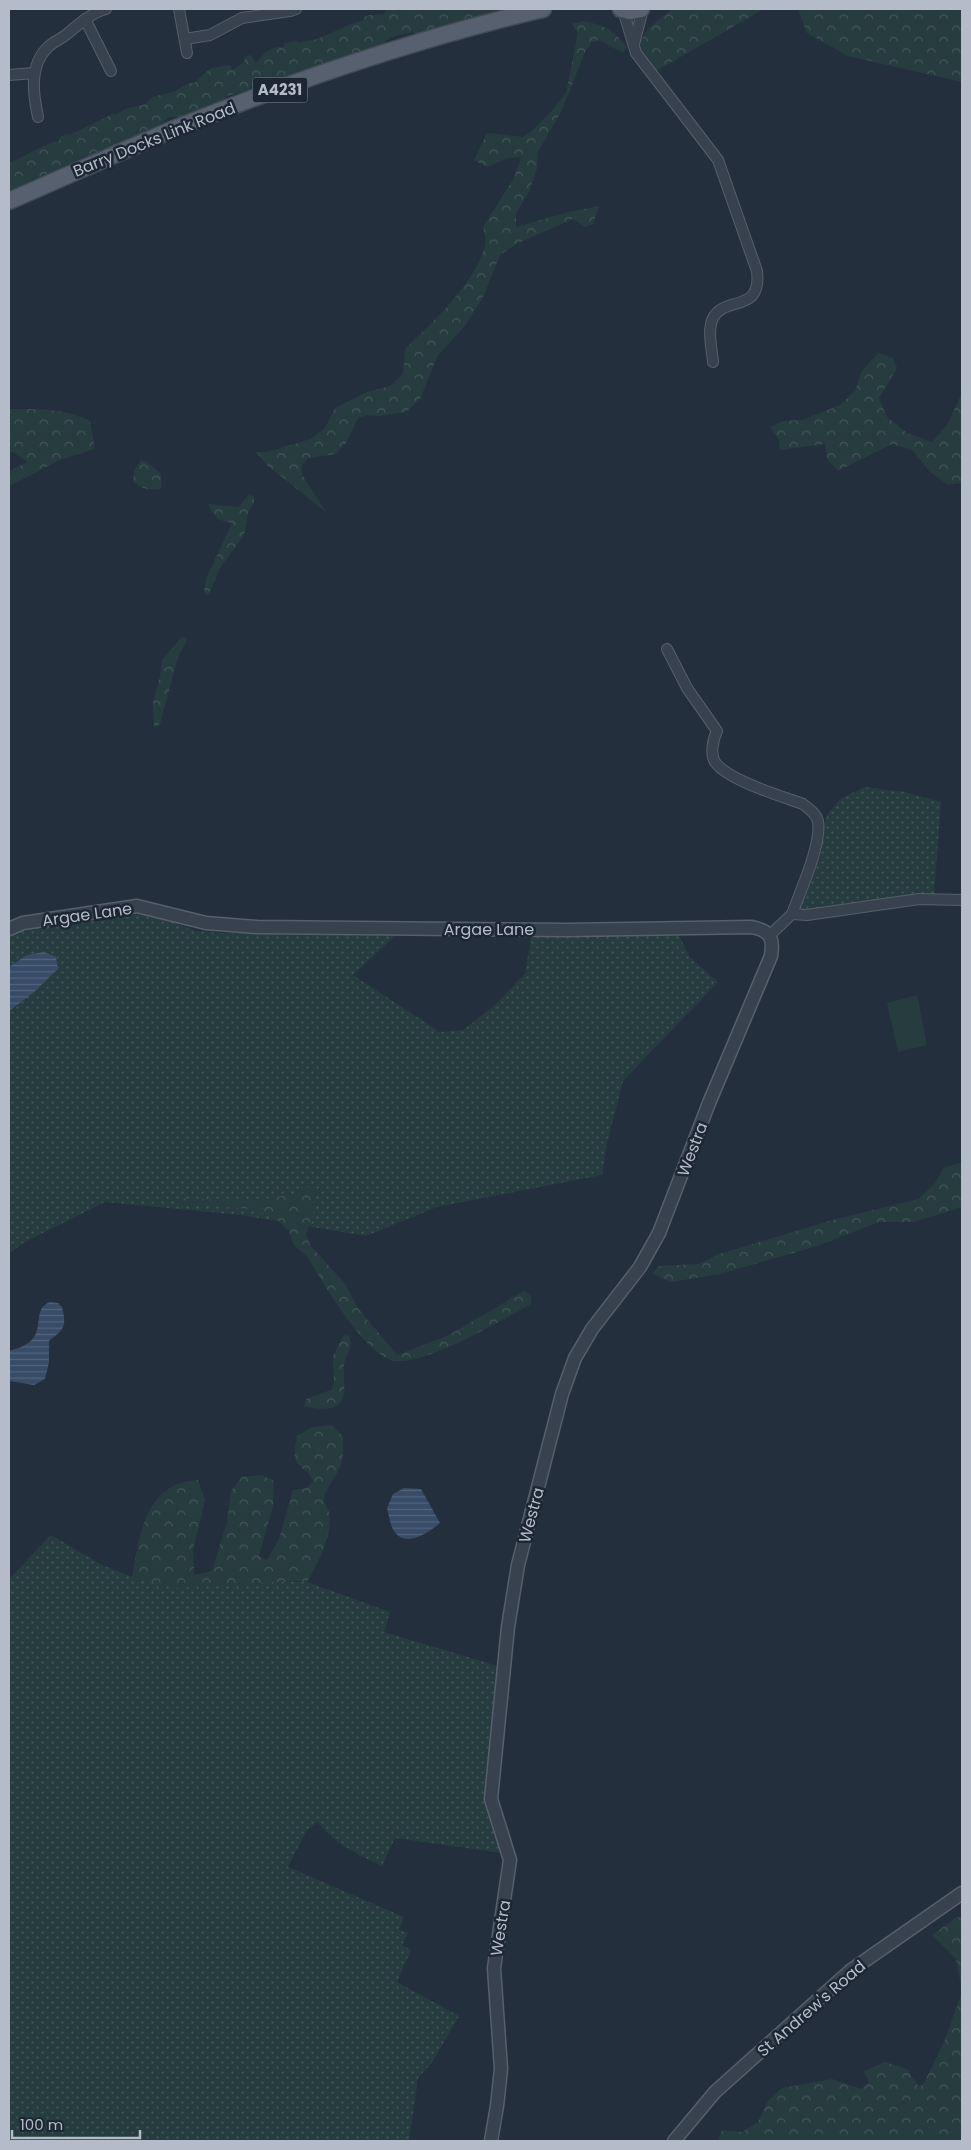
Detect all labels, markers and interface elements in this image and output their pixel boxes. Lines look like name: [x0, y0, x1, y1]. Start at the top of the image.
road number: A4231: [252, 78, 308, 102]
street label: Barry Docks Link Road: [70, 96, 239, 183]
street label: Argae Lane: [41, 897, 134, 932]
street label: Argae Lane: [444, 918, 534, 941]
street label: Westra: [672, 1119, 713, 1180]
street label: Westra: [513, 1485, 550, 1545]
street label: Westra: [485, 1898, 516, 1958]
street label: St Andrew's Road: [752, 1955, 871, 2062]
scale bar: [12, 2108, 140, 2140]
text: 100 m: [20, 2114, 63, 2135]

